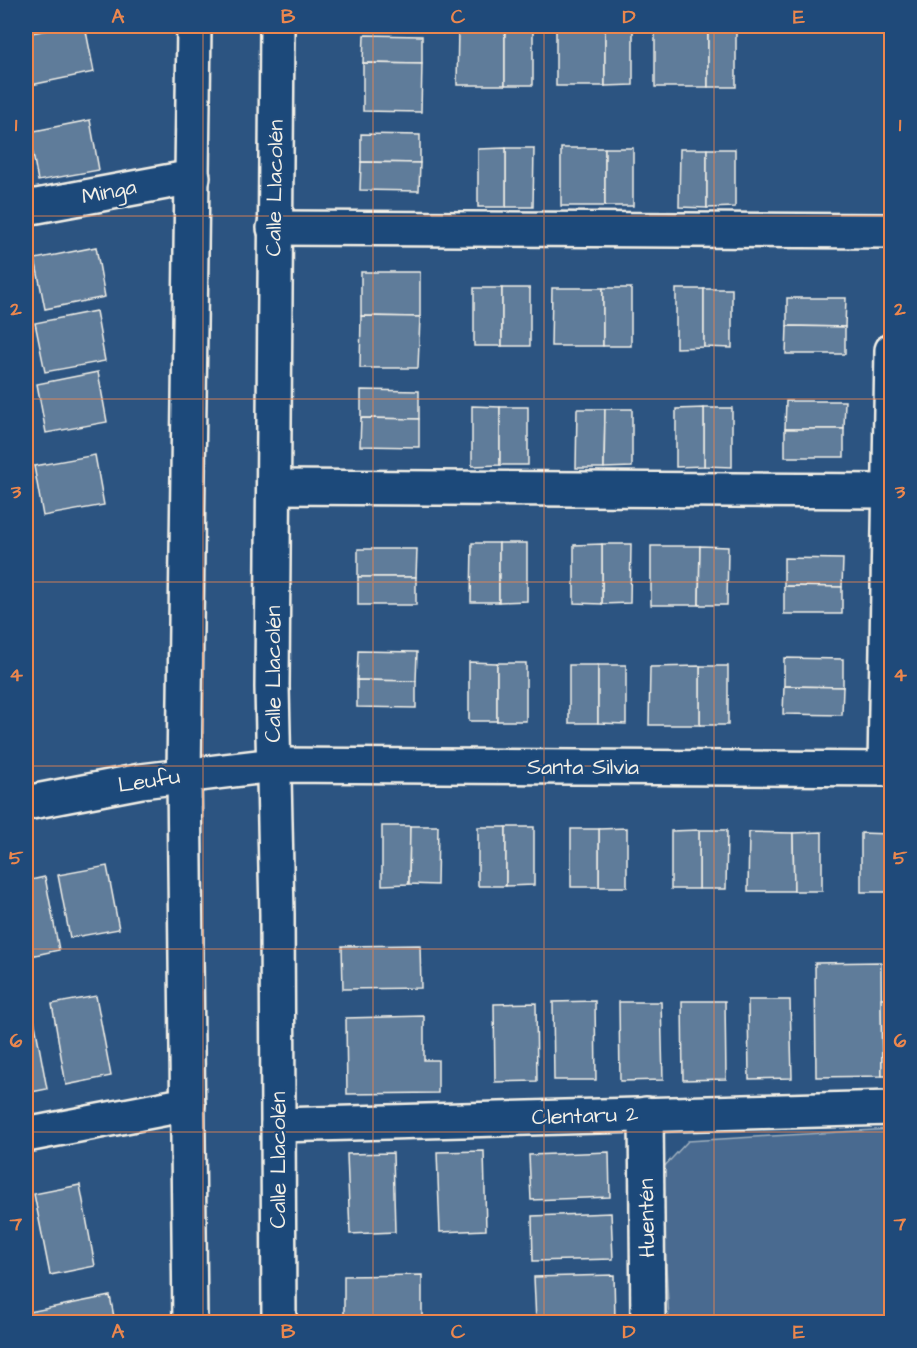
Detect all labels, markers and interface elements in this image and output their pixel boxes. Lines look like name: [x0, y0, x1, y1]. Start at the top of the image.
text: A: [112, 3, 125, 31]
text: B: [281, 3, 296, 31]
text: C: [451, 3, 466, 31]
text: D: [623, 3, 636, 31]
text: E: [793, 3, 805, 31]
text: 1: [15, 111, 18, 139]
text: 1: [899, 111, 902, 139]
street label: Calle Llacolén: [258, 119, 292, 257]
street label: Minga: [79, 172, 139, 213]
text: 2: [9, 295, 22, 323]
text: 2: [893, 295, 906, 323]
text: 3: [10, 478, 22, 506]
text: 3: [894, 478, 906, 506]
street label: Calle Llacolén: [258, 606, 289, 742]
text: 4: [9, 661, 23, 689]
text: 4: [893, 661, 907, 689]
street label: Santa Silvia: [527, 752, 639, 783]
street label: Leufu: [116, 761, 182, 801]
text: 5: [9, 844, 24, 872]
text: 5: [893, 844, 908, 872]
text: 6: [10, 1027, 23, 1055]
text: 6: [894, 1027, 907, 1055]
street label: Calle Llacolén: [263, 1092, 294, 1228]
street label: Clentaru 2: [531, 1099, 639, 1133]
street label: Huentén: [631, 1178, 663, 1258]
text: 7: [9, 1210, 23, 1238]
text: 7: [893, 1210, 907, 1238]
text: A: [112, 1318, 125, 1346]
text: B: [281, 1318, 296, 1346]
text: C: [451, 1318, 466, 1346]
text: D: [623, 1318, 636, 1346]
text: E: [793, 1318, 805, 1346]

